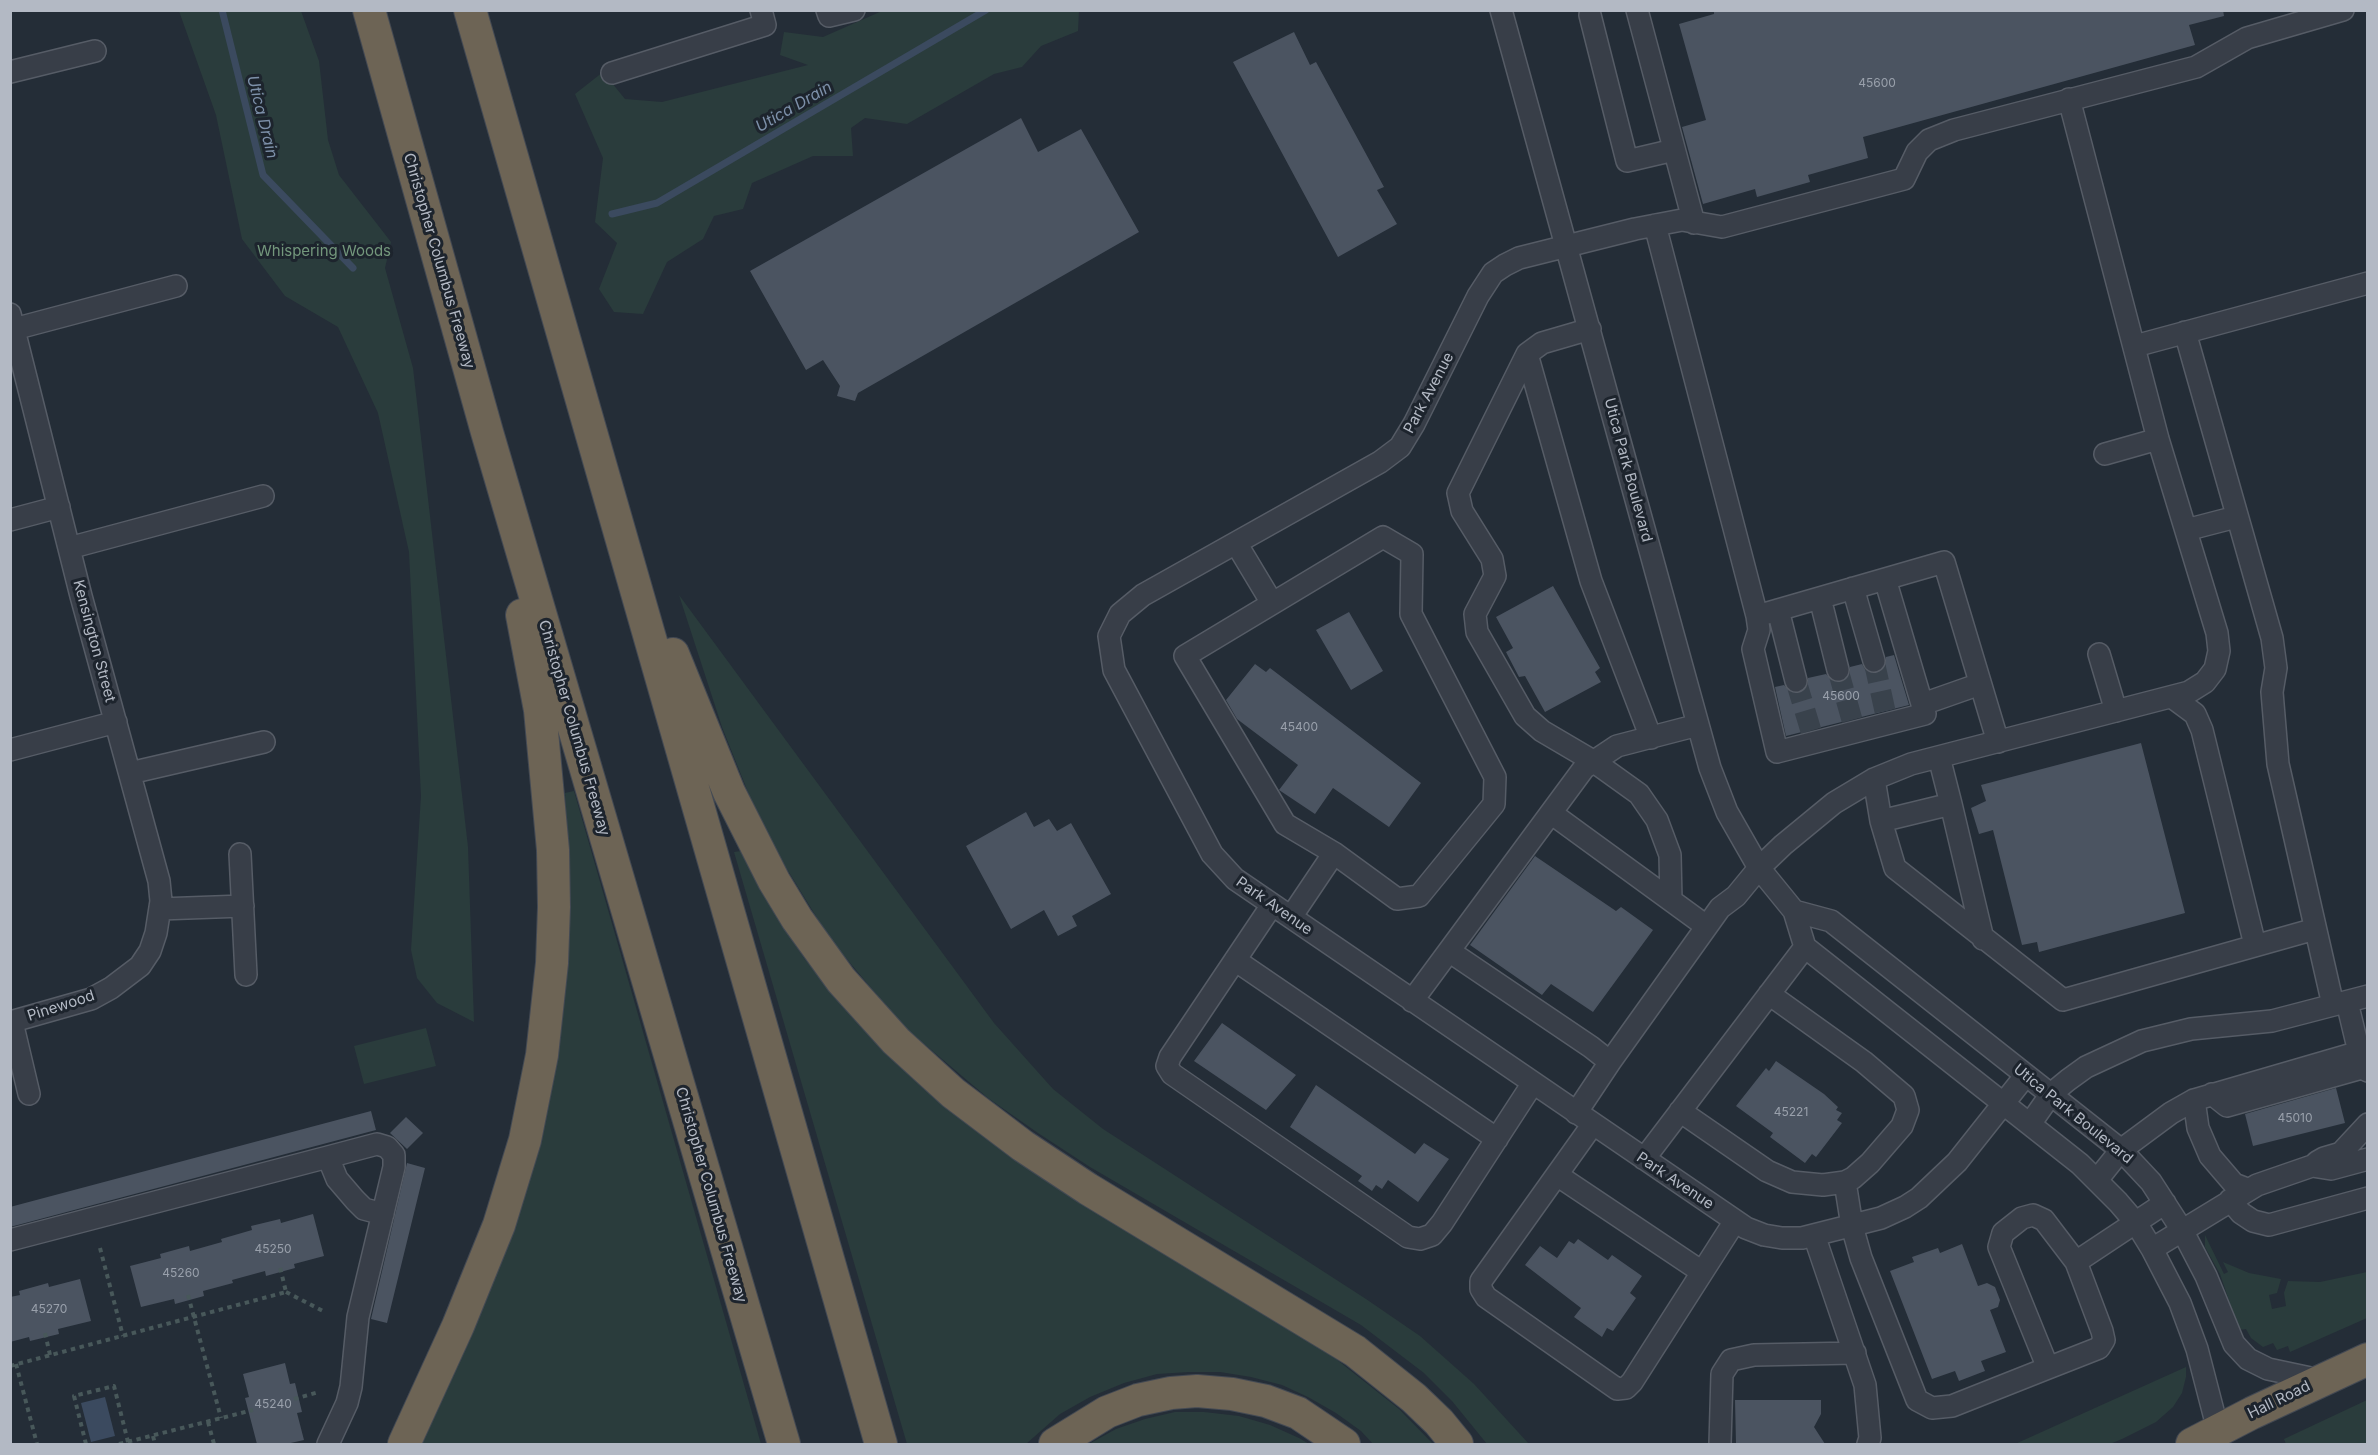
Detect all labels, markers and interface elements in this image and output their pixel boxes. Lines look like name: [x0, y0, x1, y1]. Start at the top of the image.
water label: Utica Drain: [242, 73, 282, 161]
house number: 45600: [1858, 76, 1896, 90]
water label: Utica Drain: [752, 77, 836, 137]
street label: Christopher Columbus Freeway: [400, 151, 478, 371]
park label: Whispering Woods: [257, 242, 391, 260]
street label: Park Avenue: [1400, 349, 1458, 437]
street label: Utica Park Boulevard: [1600, 396, 1656, 544]
street label: Kensington Street: [69, 578, 119, 704]
street label: Christopher Columbus Freeway: [535, 618, 613, 838]
house number: 45600: [1822, 689, 1860, 703]
house number: 45400: [1280, 720, 1318, 734]
street label: Park Avenue: [1232, 873, 1316, 939]
street label: Pinewood: [25, 987, 97, 1025]
street label: Utica Park Boulevard: [2010, 1060, 2136, 1168]
street label: Christopher Columbus Freeway: [672, 1085, 750, 1305]
house number: 45221: [1774, 1105, 1808, 1119]
house number: 45010: [2277, 1111, 2313, 1125]
street label: Park Avenue: [1633, 1149, 1717, 1213]
house number: 45250: [254, 1242, 292, 1256]
house number: 45260: [162, 1266, 200, 1280]
house number: 45270: [31, 1302, 67, 1316]
street label: Hall Road: [2245, 1377, 2313, 1423]
house number: 45240: [254, 1397, 292, 1411]

